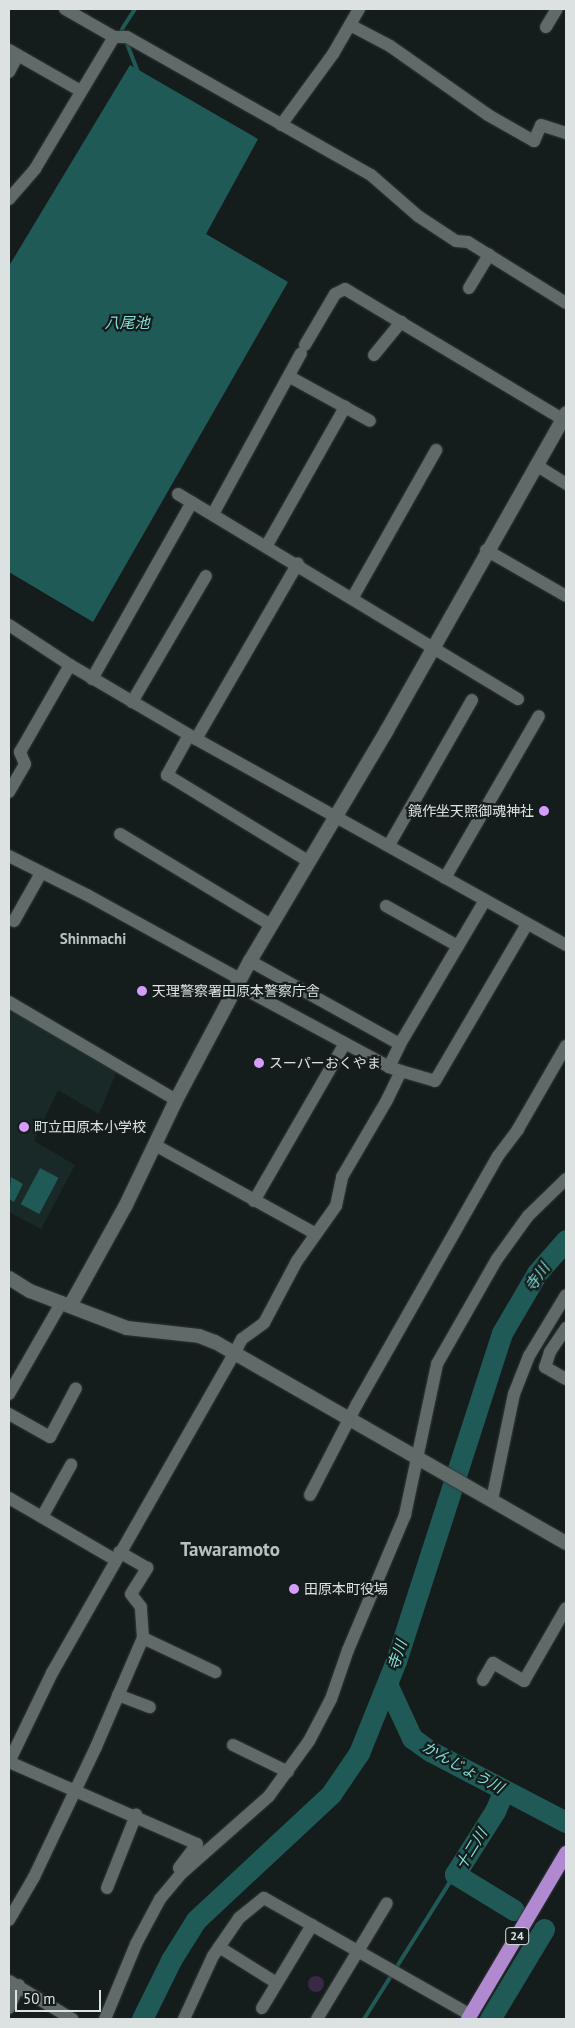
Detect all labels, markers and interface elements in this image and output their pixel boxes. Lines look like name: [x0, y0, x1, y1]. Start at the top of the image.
water label: 八尾池: [105, 314, 149, 332]
place label: 鏡作坐天照御魂神社: [408, 803, 534, 819]
marker: 鏡作坐天照御魂神社: [538, 805, 550, 817]
district label: Shinmachi: [60, 930, 126, 948]
place label: 天理警察署田原本警察庁舎: [152, 983, 320, 999]
marker: 天理警察署田原本警察庁舎: [136, 985, 148, 997]
place label: スーパーおくやま: [269, 1055, 381, 1071]
marker: スーパーおくやま: [253, 1057, 265, 1069]
place label: 町立田原本小学校: [34, 1119, 146, 1135]
marker: 町立田原本小学校: [18, 1121, 30, 1133]
water label: 寺川: [521, 1260, 553, 1294]
district label: Tawaramoto: [180, 1539, 280, 1561]
place label: 田原本町役場: [304, 1581, 388, 1597]
marker: 田原本町役場: [288, 1583, 300, 1595]
water label: 寺川: [384, 1638, 410, 1672]
water label: かんじょう川: [419, 1737, 507, 1797]
water label: 十二川: [451, 1825, 491, 1873]
road number: 24: [504, 1926, 530, 1945]
scale bar: [18, 1980, 104, 2012]
text: 50 m: [23, 1989, 56, 2008]

